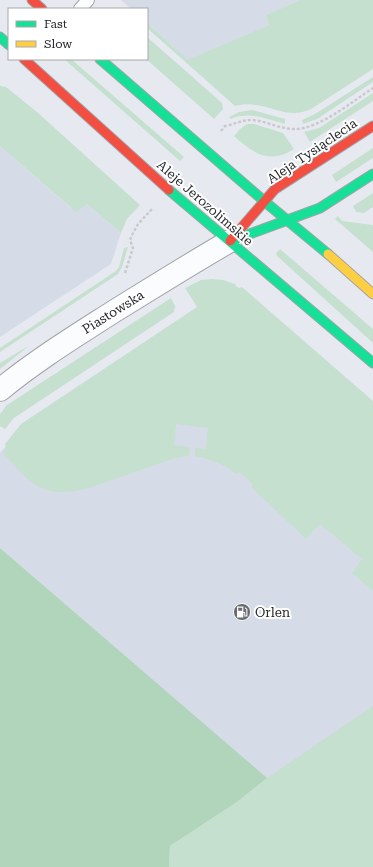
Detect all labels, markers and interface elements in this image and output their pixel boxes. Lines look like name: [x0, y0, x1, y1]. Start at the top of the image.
legend: [8, 8, 148, 60]
text: Fast: [44, 17, 68, 31]
text: Slow: [44, 37, 72, 51]
street label: Aleja Tysiąclecia: [264, 115, 360, 187]
street label: Aleje Jerozolimskie: [154, 157, 256, 249]
street label: Piastowska: [79, 287, 147, 337]
fuel station icon: Orlen: [232, 602, 252, 622]
place label: Orlen: [255, 605, 291, 620]

